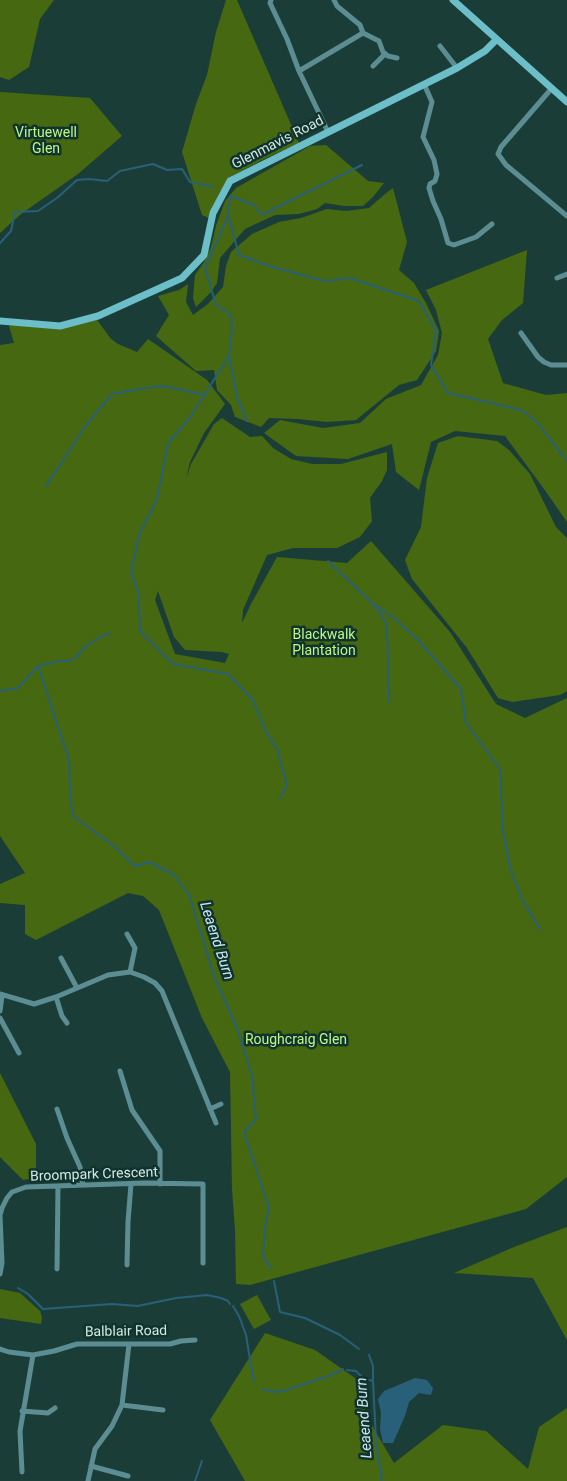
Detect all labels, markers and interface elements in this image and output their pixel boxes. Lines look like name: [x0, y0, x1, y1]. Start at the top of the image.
street label: Glenmavis Road: [229, 113, 327, 173]
park label: Virtuewell Glen: [15, 125, 77, 158]
park label: Blackwalk Plantation: [292, 627, 356, 660]
water label: Leaend Burn: [195, 900, 237, 982]
park label: Roughcraig Glen: [245, 1032, 347, 1048]
street label: Broompark Crescent: [30, 1164, 158, 1186]
street label: Balblair Road: [85, 1323, 167, 1341]
water label: Leaend Burn: [353, 1377, 377, 1459]

